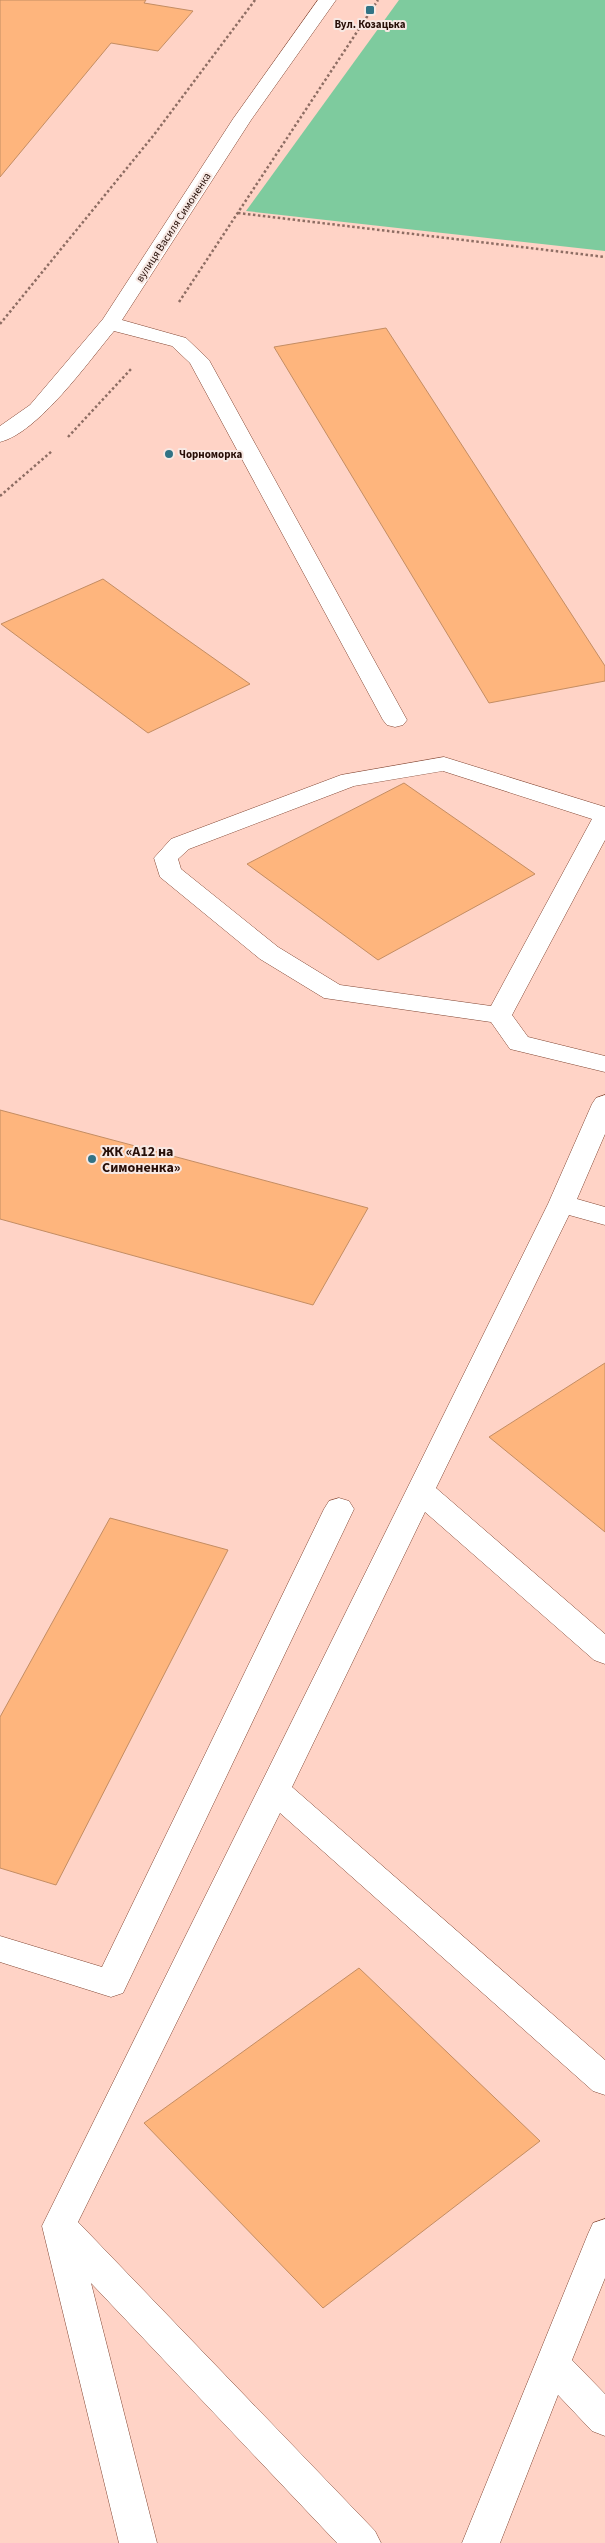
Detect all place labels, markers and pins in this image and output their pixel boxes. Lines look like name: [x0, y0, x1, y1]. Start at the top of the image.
marker: Вул. Козацька: [364, 4, 376, 16]
place label: Вул. Козацька: [334, 17, 406, 32]
place label: Чорноморка: [179, 447, 242, 462]
marker: Чорноморка: [163, 448, 175, 460]
place label: ЖК «А12 на Симоненка»: [102, 1142, 181, 1178]
marker: ЖК «А12 на Симоненка»: [86, 1153, 98, 1165]

